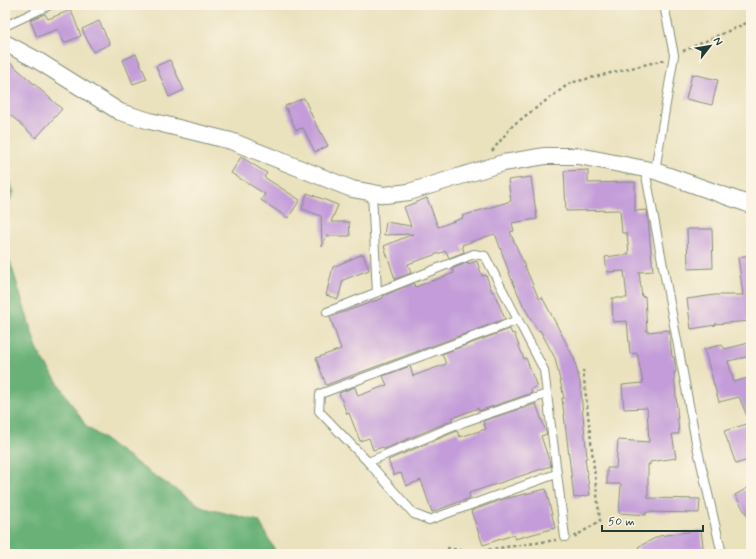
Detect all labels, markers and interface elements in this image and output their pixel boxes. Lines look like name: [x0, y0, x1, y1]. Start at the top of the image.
north arrow: [690, 26, 730, 66]
text: N: [710, 35, 726, 48]
scale bar: [602, 507, 703, 533]
text: 50 m: [608, 514, 635, 530]

